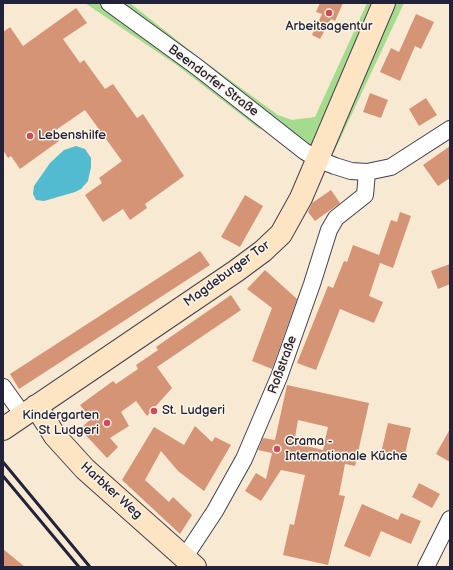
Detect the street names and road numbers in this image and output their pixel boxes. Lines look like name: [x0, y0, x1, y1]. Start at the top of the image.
street label: Beendorfer Straße: [165, 42, 261, 120]
street label: Magdeburger Tor: [181, 238, 273, 310]
street label: Roßstraße: [265, 334, 301, 396]
street label: Harbker Weg: [77, 459, 145, 523]

